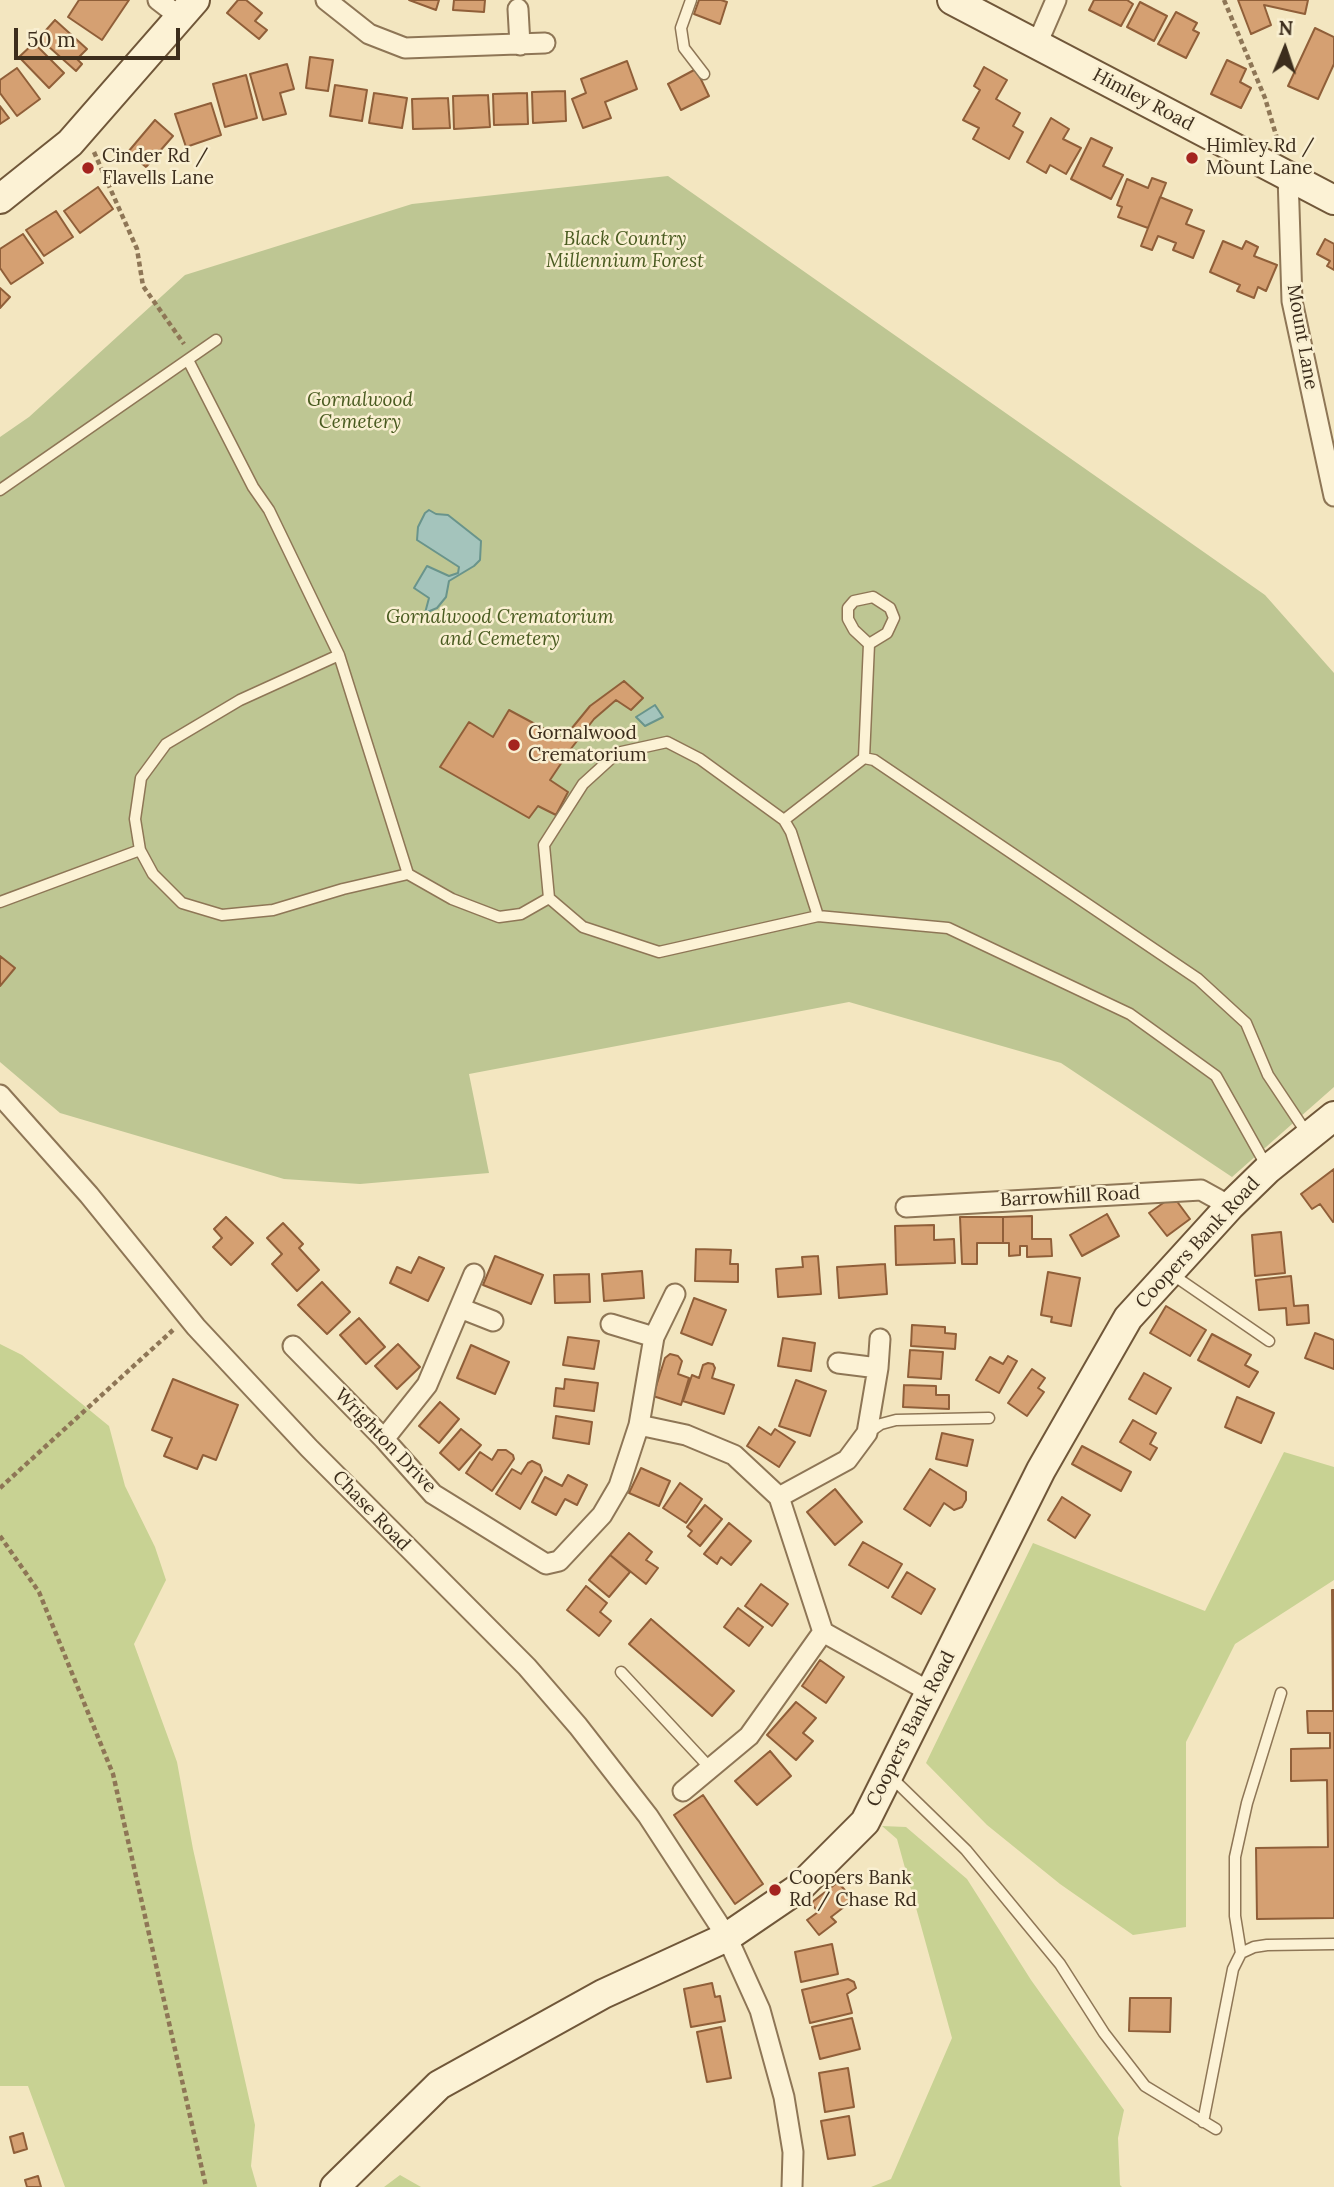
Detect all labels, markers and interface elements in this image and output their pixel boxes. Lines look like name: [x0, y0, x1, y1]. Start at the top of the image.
scale bar: [18, 14, 184, 58]
north arrow: [1250, 14, 1320, 84]
text: N: [1278, 16, 1293, 40]
text: 50 m: [27, 26, 76, 53]
street label: Himley Road: [1088, 64, 1198, 136]
place label: Himley Rd / Mount Lane: [1206, 136, 1315, 180]
place label: Cinder Rd / Flavells Lane: [102, 146, 214, 190]
marker: Himley Rd / Mount Lane: [1184, 150, 1200, 166]
marker: Cinder Rd / Flavells Lane: [80, 160, 96, 176]
park label: Black Country Millennium Forest: [546, 229, 704, 273]
street label: Mount Lane: [1282, 283, 1322, 391]
park label: Gornalwood Cemetery: [307, 390, 413, 434]
park label: Gornalwood Crematorium and Cemetery: [386, 607, 614, 651]
place label: Gornalwood Crematorium: [528, 723, 647, 767]
marker: Gornalwood Crematorium: [506, 737, 522, 753]
street label: Coopers Bank Road: [1131, 1172, 1265, 1314]
street label: Barrowhill Road: [999, 1182, 1141, 1212]
street label: Wrighton Drive: [329, 1384, 441, 1498]
street label: Chase Road: [327, 1466, 415, 1556]
street label: Coopers Bank Road: [862, 1647, 960, 1811]
place label: Coopers Bank Rd / Chase Rd: [789, 1868, 917, 1912]
marker: Coopers Bank Rd / Chase Rd: [767, 1882, 783, 1898]

